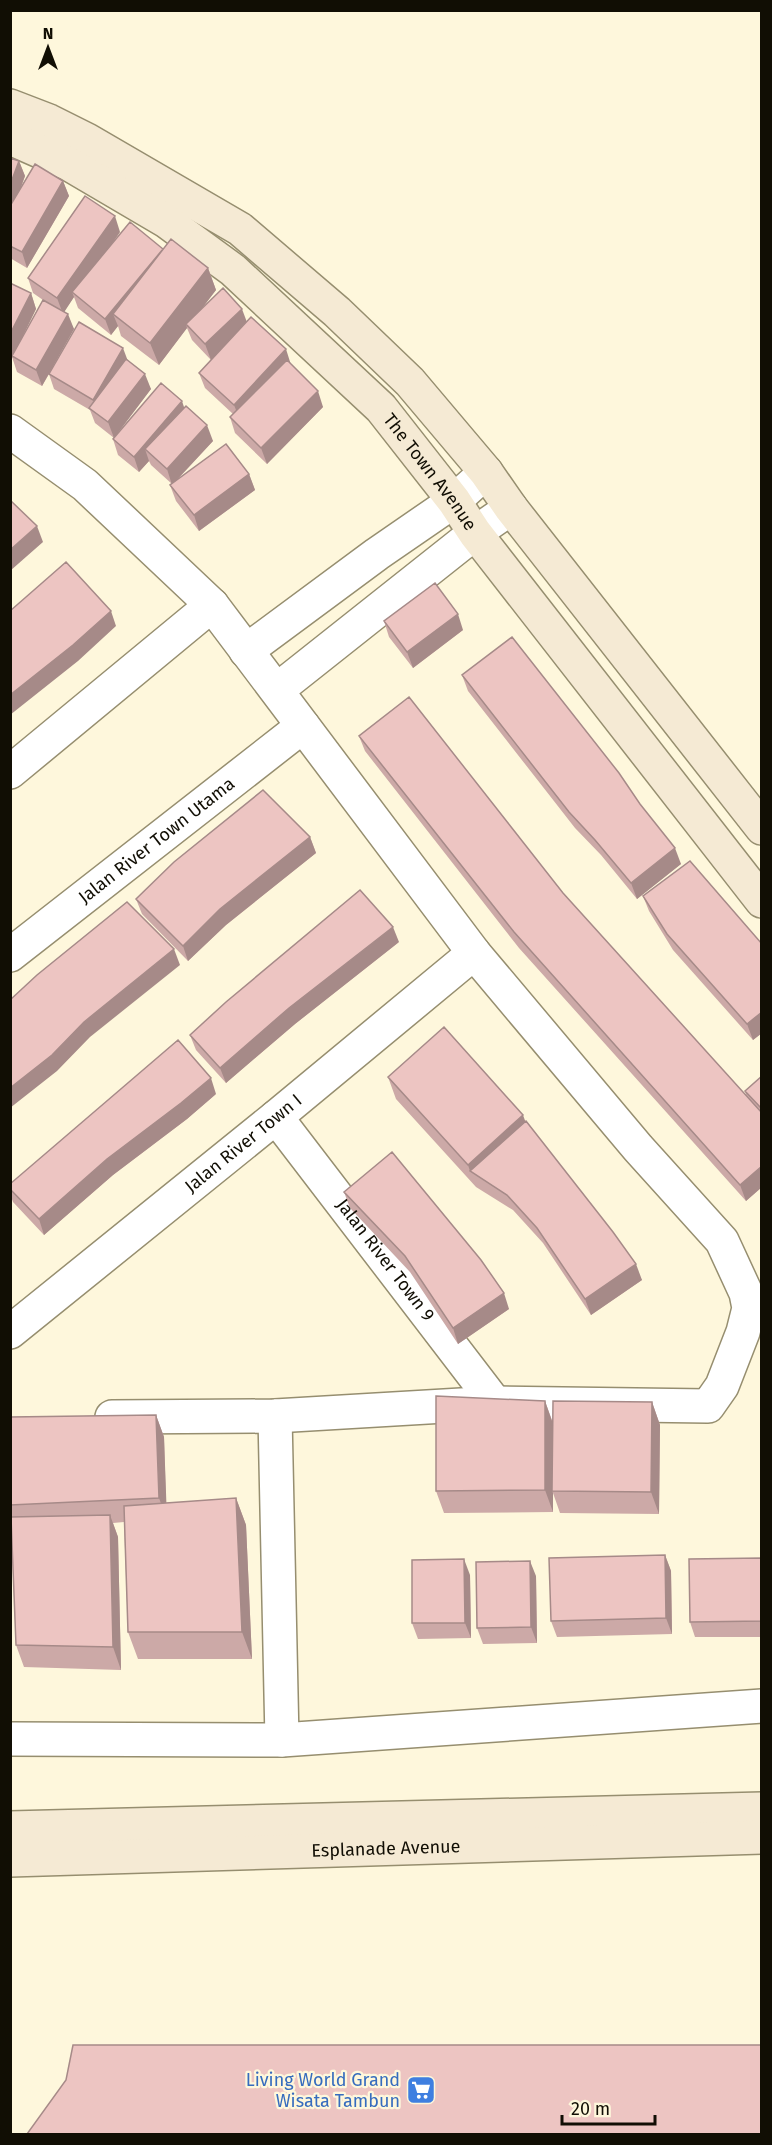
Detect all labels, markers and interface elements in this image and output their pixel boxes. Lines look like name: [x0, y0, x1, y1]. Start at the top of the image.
north arrow: [18, 18, 78, 78]
text: N: [43, 24, 53, 43]
street label: The Town Avenue: [379, 409, 481, 535]
street label: Jalan River Town Utama: [74, 773, 239, 908]
street label: Jalan River Town I: [180, 1089, 306, 1197]
street label: Jalan River Town 9: [332, 1194, 439, 1325]
street label: Esplanade Avenue: [311, 1835, 461, 1862]
place label: Living World Grand Wisata Tambun: [246, 2069, 400, 2112]
supermarket icon: Living World Grand Wisata Tambun: [405, 2074, 437, 2106]
scale bar: [562, 2088, 655, 2126]
text: 20 m: [571, 2098, 610, 2120]

